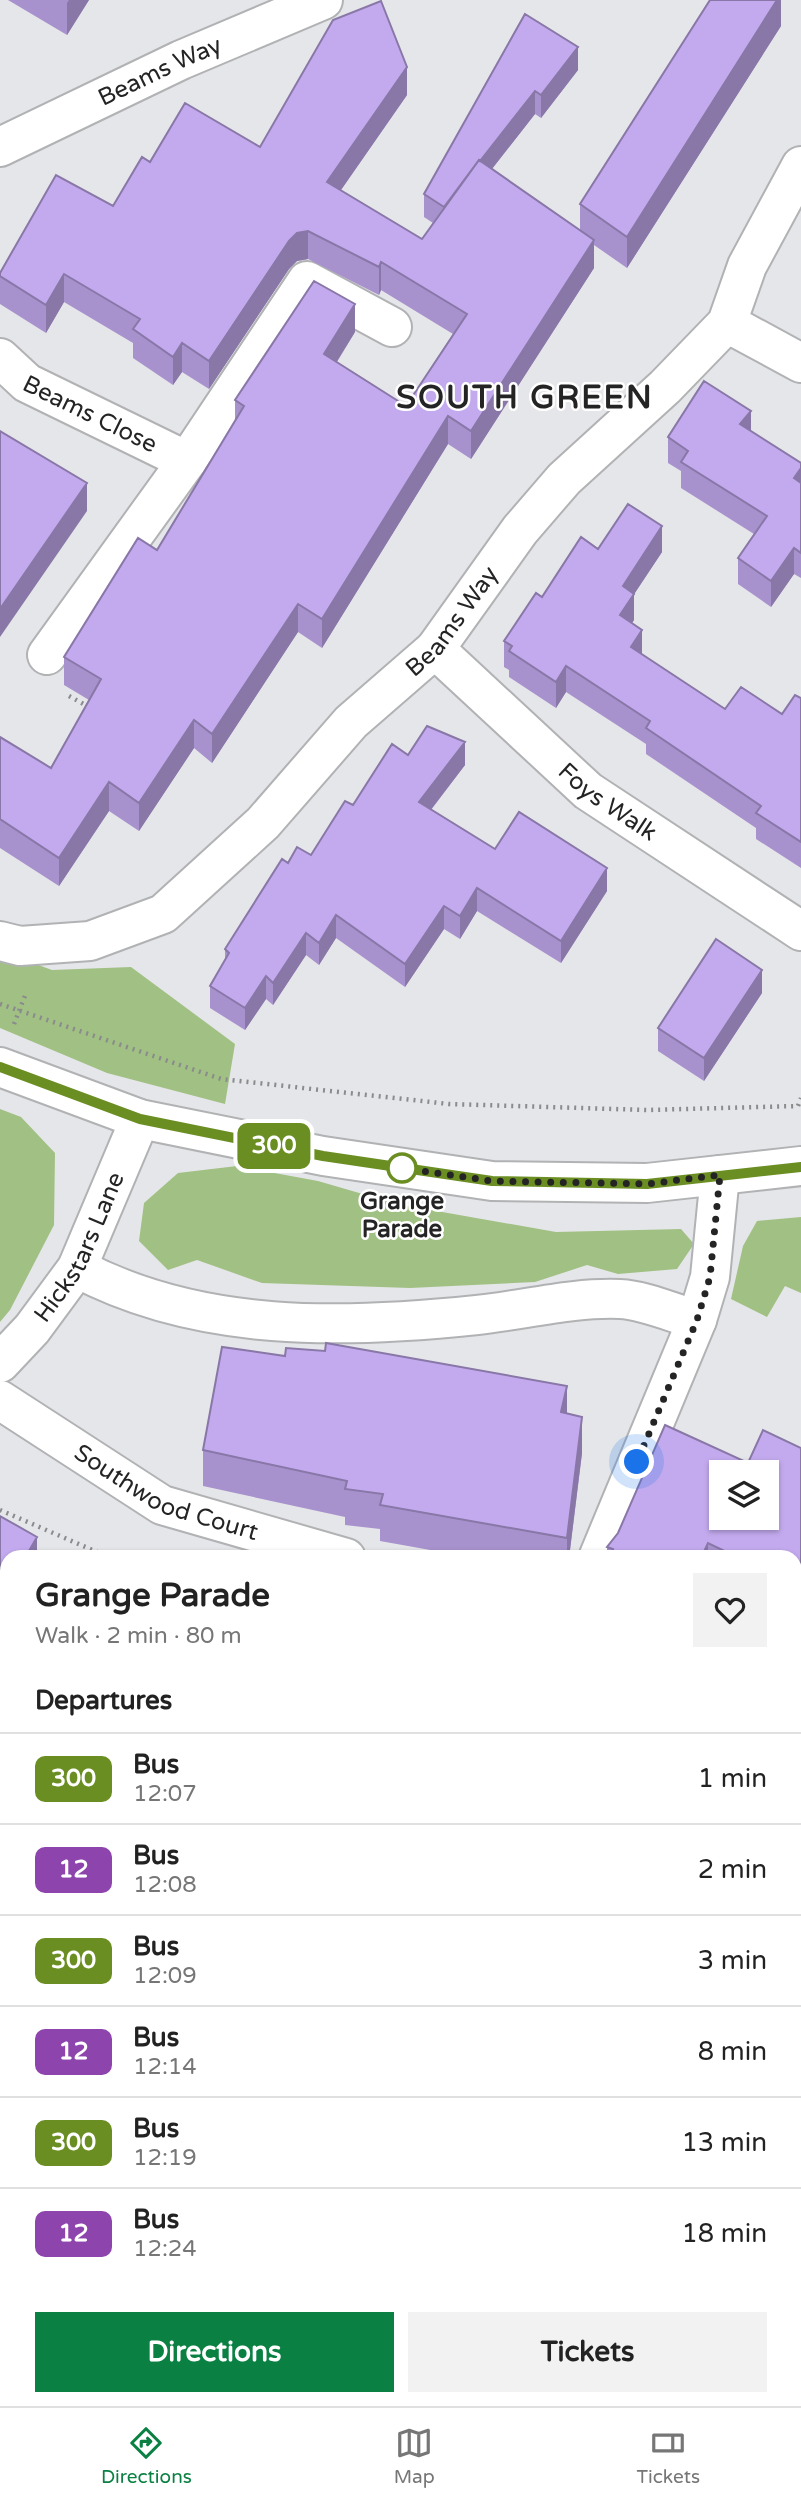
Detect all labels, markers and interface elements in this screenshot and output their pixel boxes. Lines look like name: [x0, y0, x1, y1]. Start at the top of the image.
street label: Beams Way: [93, 30, 226, 112]
street label: Beams Close: [18, 369, 162, 459]
district label: SOUTH GREEN: [396, 379, 654, 417]
street label: Beams Way: [399, 560, 504, 683]
street label: Foys Walk: [552, 757, 662, 847]
line badge: 300: [234, 1123, 314, 1169]
text: 300: [251, 1131, 297, 1160]
marker: Grange Parade: [387, 1153, 417, 1183]
street label: Hickstars Lane: [28, 1168, 130, 1328]
place label: Grange Parade: [360, 1187, 445, 1244]
street label: Southwood Court: [69, 1438, 262, 1546]
your location: [619, 1444, 654, 1479]
map controls: [709, 1460, 779, 1530]
button: layers: [709, 1460, 779, 1530]
button: heart: [693, 1573, 767, 1647]
text: Grange Parade: [35, 1576, 270, 1615]
text: Walk · 2 min · 80 m: [35, 1622, 242, 1650]
text: Departures: [35, 1685, 172, 1716]
text: Bus: [133, 1749, 179, 1780]
text: 1 min: [698, 1763, 767, 1794]
text: 300: [51, 1764, 96, 1793]
text: 12:07: [133, 1780, 197, 1808]
text: Bus: [133, 1840, 179, 1871]
text: 2 min: [698, 1854, 767, 1885]
text: 12: [58, 1855, 89, 1884]
text: 12:08: [133, 1871, 197, 1899]
text: Bus: [133, 1931, 179, 1962]
text: 3 min: [698, 1945, 767, 1976]
text: 300: [51, 1946, 96, 1975]
text: 12:09: [133, 1962, 197, 1990]
text: Bus: [133, 2022, 179, 2053]
text: 8 min: [698, 2036, 767, 2067]
text: 12: [58, 2037, 89, 2066]
text: 12:14: [133, 2053, 197, 2081]
text: Bus: [133, 2113, 179, 2144]
text: 13 min: [681, 2127, 767, 2158]
text: 300: [51, 2128, 96, 2157]
text: 12:19: [133, 2144, 197, 2172]
text: Bus: [133, 2204, 179, 2235]
text: 18 min: [681, 2218, 767, 2249]
text: 12: [58, 2219, 89, 2248]
text: 12:24: [133, 2235, 197, 2263]
button: Directions: [35, 2312, 394, 2392]
button: Tickets: [408, 2312, 767, 2392]
tab: Directions: [101, 2424, 192, 2488]
tab: Map: [394, 2424, 435, 2488]
tab: Tickets: [637, 2424, 700, 2488]

